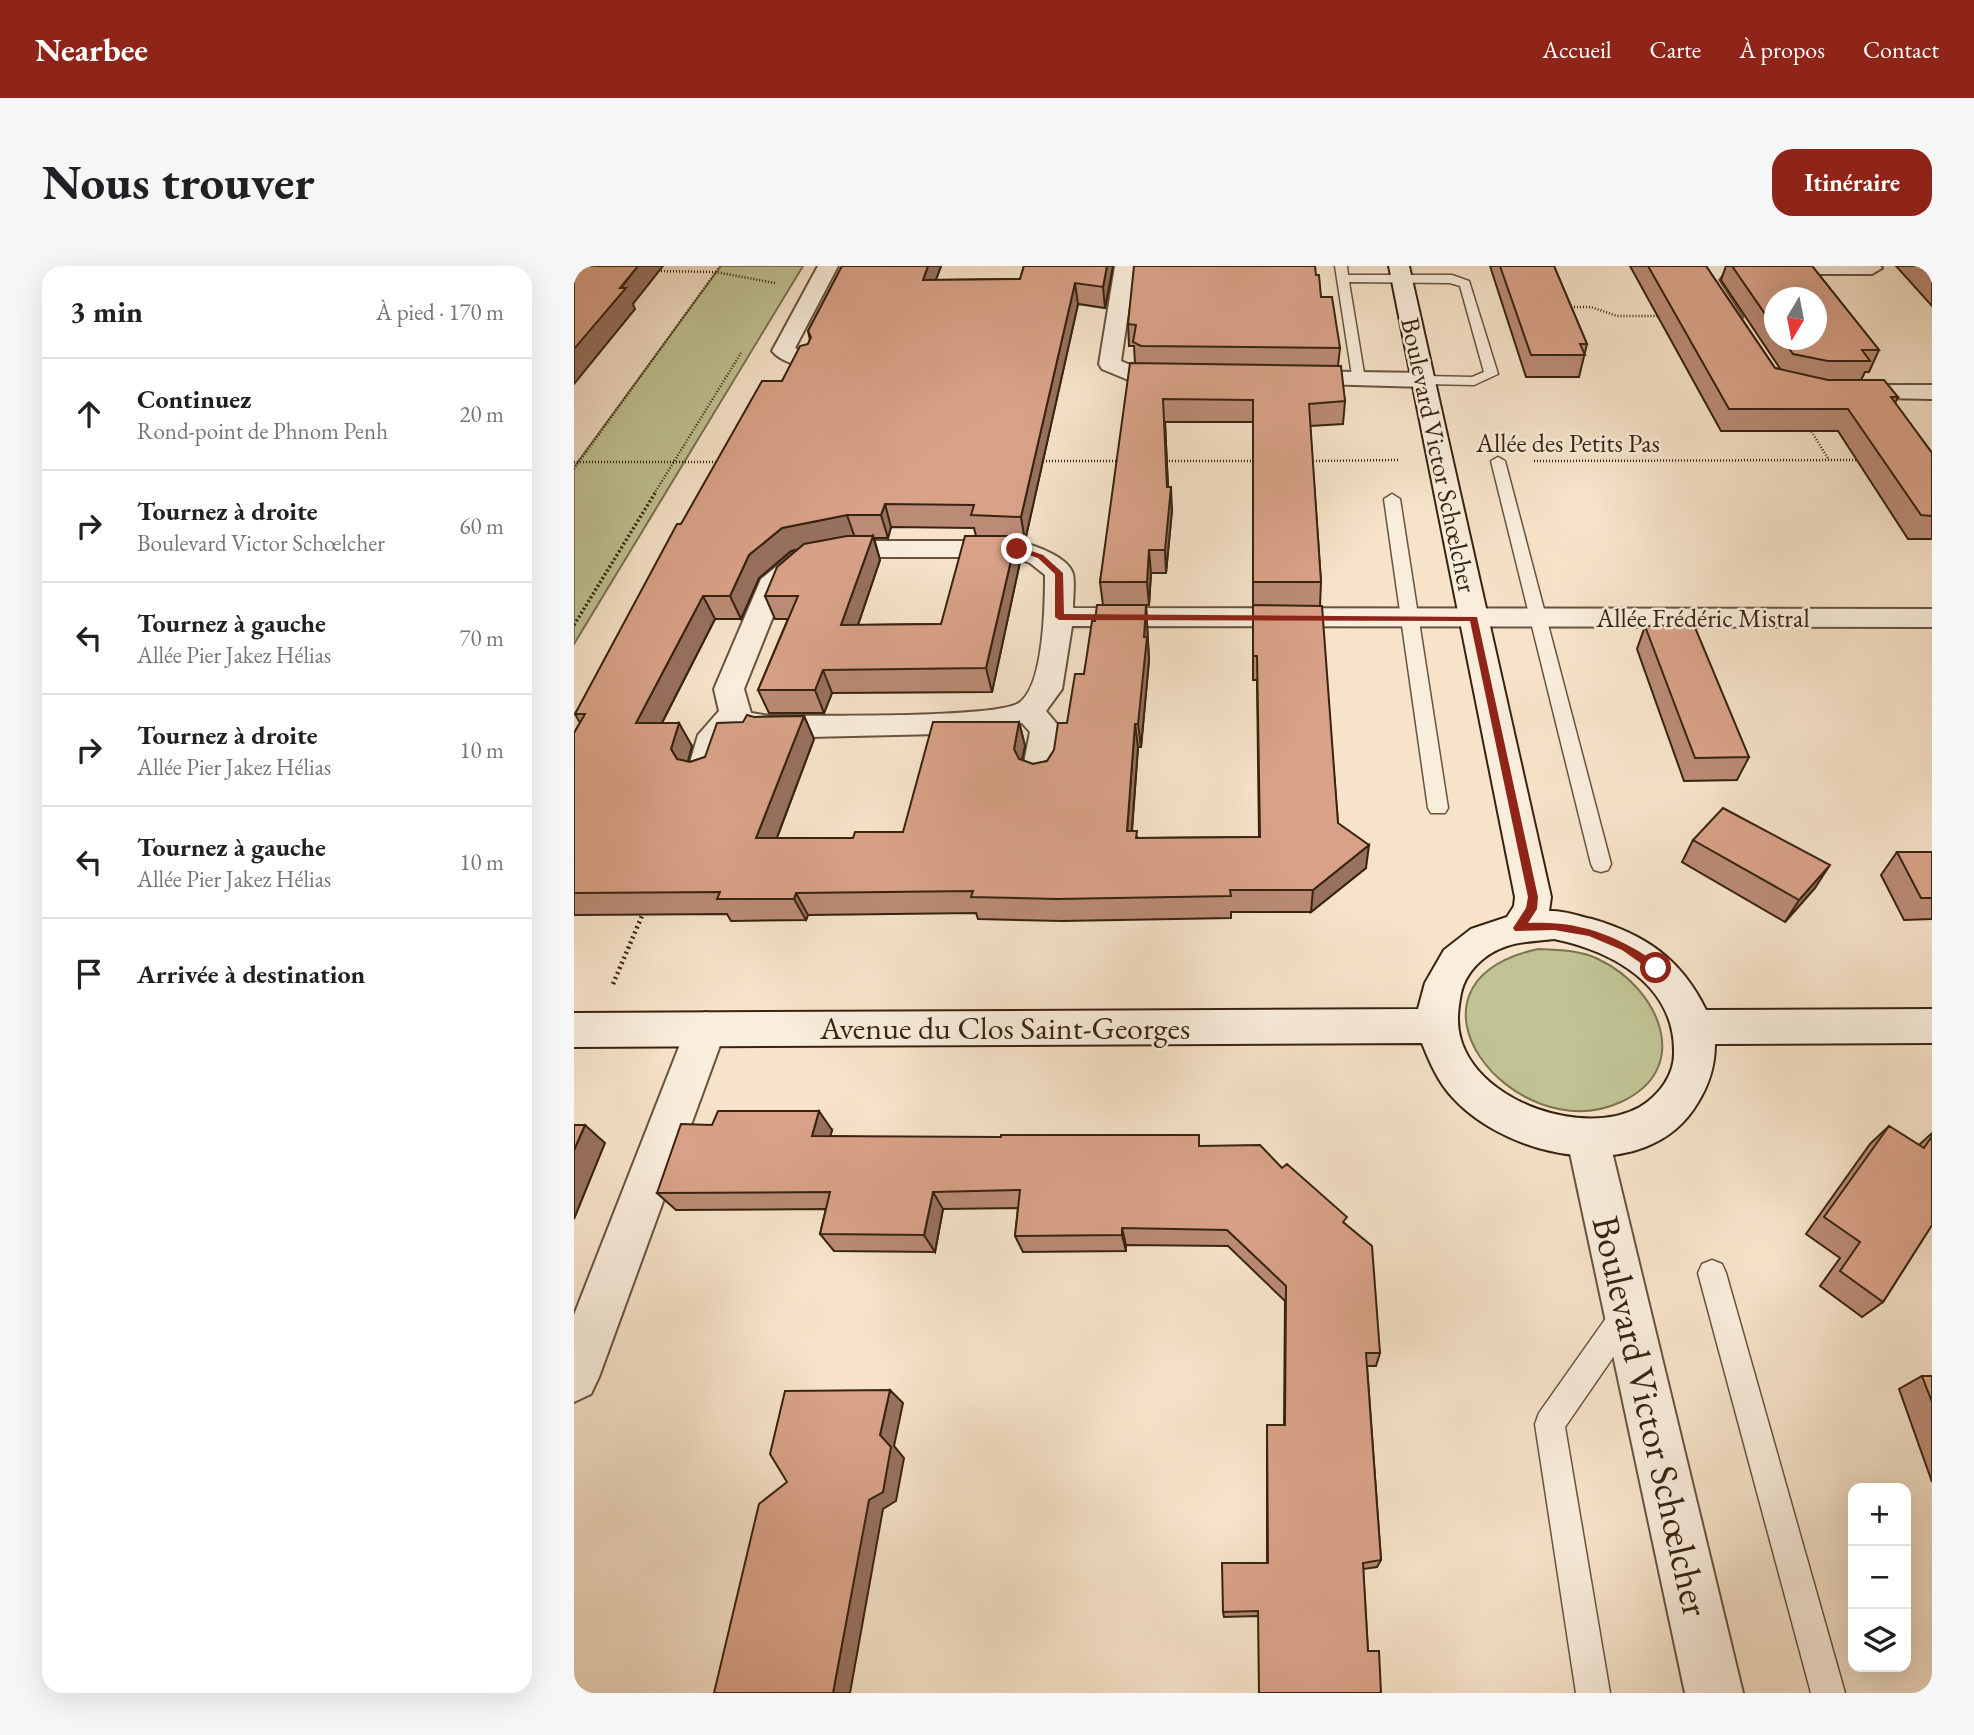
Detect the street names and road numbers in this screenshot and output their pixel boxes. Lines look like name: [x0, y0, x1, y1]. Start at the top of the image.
street label: Boulevard Victor Schœlcher: [1393, 314, 1485, 596]
street label: Allée des Petits Pas: [1475, 426, 1660, 460]
street label: Allée Frédéric Mistral: [1595, 601, 1810, 635]
street label: Avenue du Clos Saint-Georges: [819, 1007, 1190, 1049]
street label: Boulevard Victor Schœlcher: [1582, 1211, 1721, 1621]

